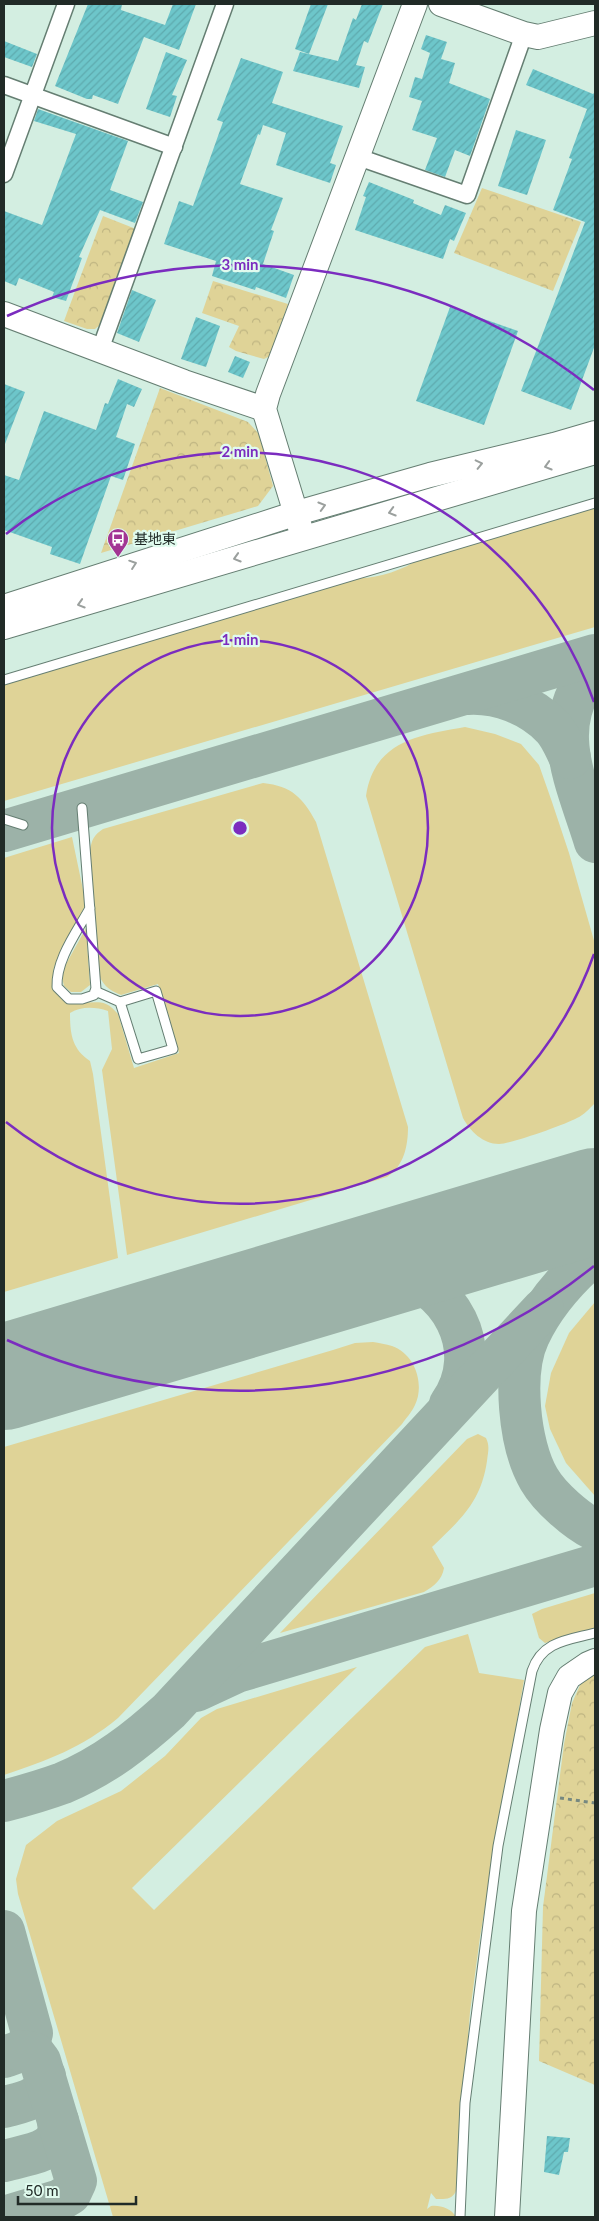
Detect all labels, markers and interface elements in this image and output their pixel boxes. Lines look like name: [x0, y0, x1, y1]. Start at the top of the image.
text: 3 min: [221, 255, 259, 273]
text: 2 min: [221, 442, 259, 460]
one-way arrow: [474, 459, 483, 470]
one-way arrow: [544, 460, 553, 471]
one-way arrow: [317, 501, 326, 512]
one-way arrow: [389, 506, 397, 516]
bus stop icon: 基地東: [106, 527, 130, 558]
place label: 基地東: [134, 530, 176, 547]
one-way arrow: [233, 553, 241, 563]
one-way arrow: [128, 560, 137, 570]
one-way arrow: [77, 599, 86, 609]
text: 1 min: [221, 630, 259, 648]
centre of rings: [231, 819, 249, 837]
scale bar: [18, 2174, 135, 2206]
text: 50 m: [25, 2181, 59, 2199]

